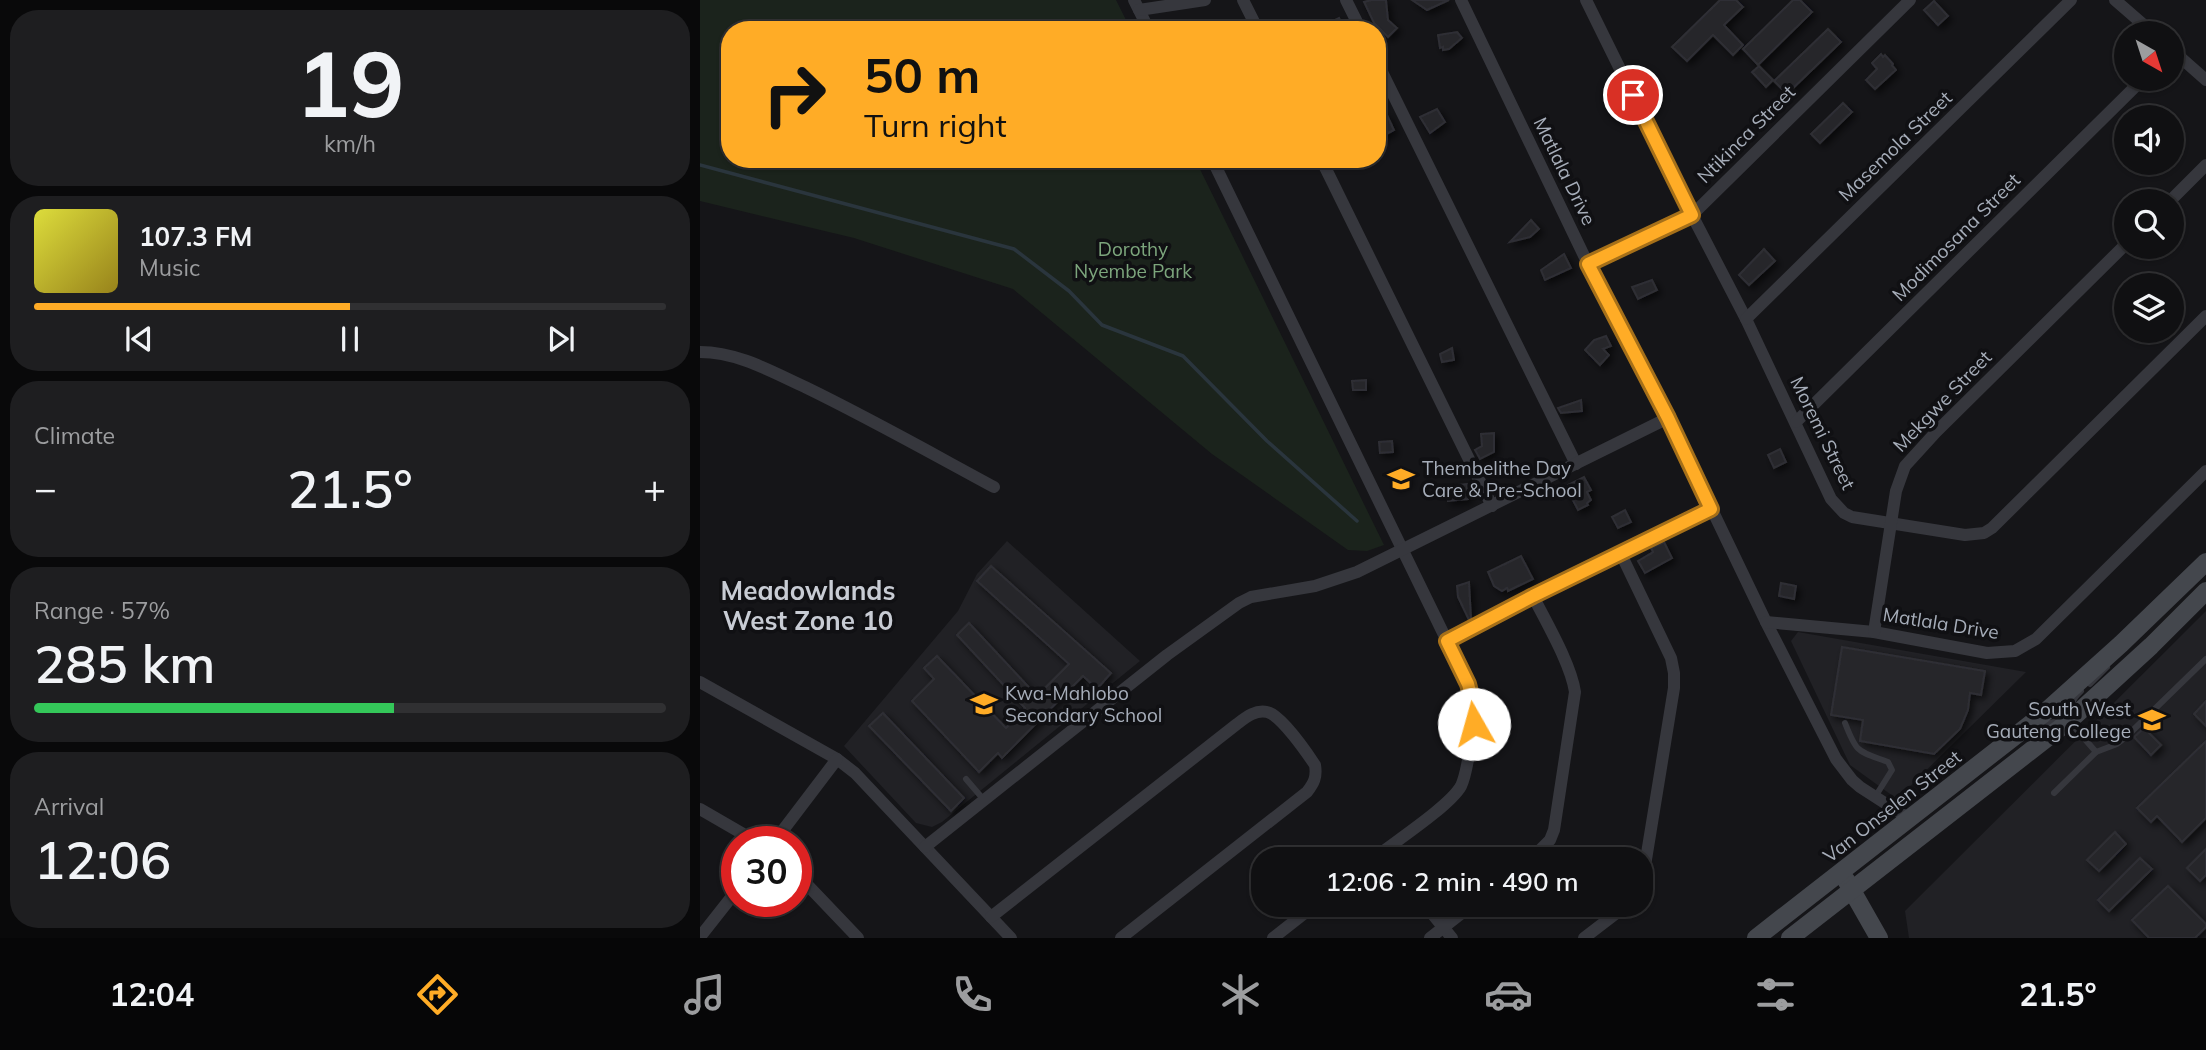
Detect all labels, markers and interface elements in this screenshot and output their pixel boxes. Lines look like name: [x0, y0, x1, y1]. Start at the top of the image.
north arrow: [2114, 21, 2184, 91]
map controls: [2114, 21, 2184, 343]
text: 19: [295, 26, 405, 140]
text: 50 m: [864, 44, 980, 105]
icon: right: [749, 49, 840, 140]
pin: [1603, 65, 1663, 125]
icon: arrive: [1614, 76, 1652, 114]
street label: Ntikinca Street: [1692, 80, 1800, 188]
street label: Masemola Street: [1833, 86, 1957, 206]
text: Turn right: [864, 105, 1007, 145]
button: sound: [2114, 105, 2184, 175]
street label: Matlala Drive: [1529, 113, 1601, 229]
text: km/h: [324, 129, 376, 158]
street label: Modimosana Street: [1887, 168, 2025, 306]
button: search: [2114, 189, 2184, 259]
text: 107.3 FM: [139, 220, 252, 253]
park label: Dorothy Nyembe Park: [1074, 237, 1192, 283]
text: Music: [139, 253, 200, 282]
button: layers: [2114, 273, 2184, 343]
icon: previous: [120, 320, 158, 358]
icon: pause: [331, 320, 369, 358]
icon: next: [542, 320, 580, 358]
street label: Mekgwe Street: [1888, 345, 1997, 457]
street label: Moremi Street: [1785, 372, 1861, 494]
text: Climate: [34, 421, 115, 450]
text: 21.5°: [287, 456, 413, 521]
place label: Thembelithe Day Care & Pre-School: [1422, 456, 1582, 502]
text: −: [34, 464, 57, 512]
text: +: [643, 464, 666, 512]
school or university icon: Thembelithe Day Care & Pre-School: [1386, 464, 1416, 494]
district label: Meadowlands West Zone 10: [721, 574, 895, 637]
text: Range · 57%: [34, 596, 170, 625]
street label: Matlala Drive: [1881, 602, 2001, 644]
text: 285 km: [34, 631, 215, 696]
place label: Kwa-Mahlobo Secondary School: [1005, 681, 1162, 727]
position arrow: [1437, 687, 1511, 761]
school or university icon: Kwa-Mahlobo Secondary School: [969, 689, 999, 719]
place label: South West Gauteng College: [1986, 697, 2131, 743]
school or university icon: South West Gauteng College: [2137, 705, 2167, 735]
street label: Van Onselen Street: [1818, 744, 1966, 867]
text: Arrival: [34, 792, 104, 821]
speed limit sign: 30: [721, 826, 812, 917]
text: 12:06: [34, 827, 171, 892]
text: 12:06 · 2 min · 490 m: [1325, 865, 1579, 898]
icon: directions: [413, 970, 462, 1019]
icon: music: [680, 970, 729, 1019]
icon: phone: [948, 970, 997, 1019]
icon: climate: [1216, 970, 1265, 1019]
icon: car: [1484, 970, 1533, 1019]
icon: filters: [1751, 970, 1800, 1019]
text: 12:04: [109, 974, 194, 1014]
text: 21.5°: [2019, 974, 2097, 1014]

